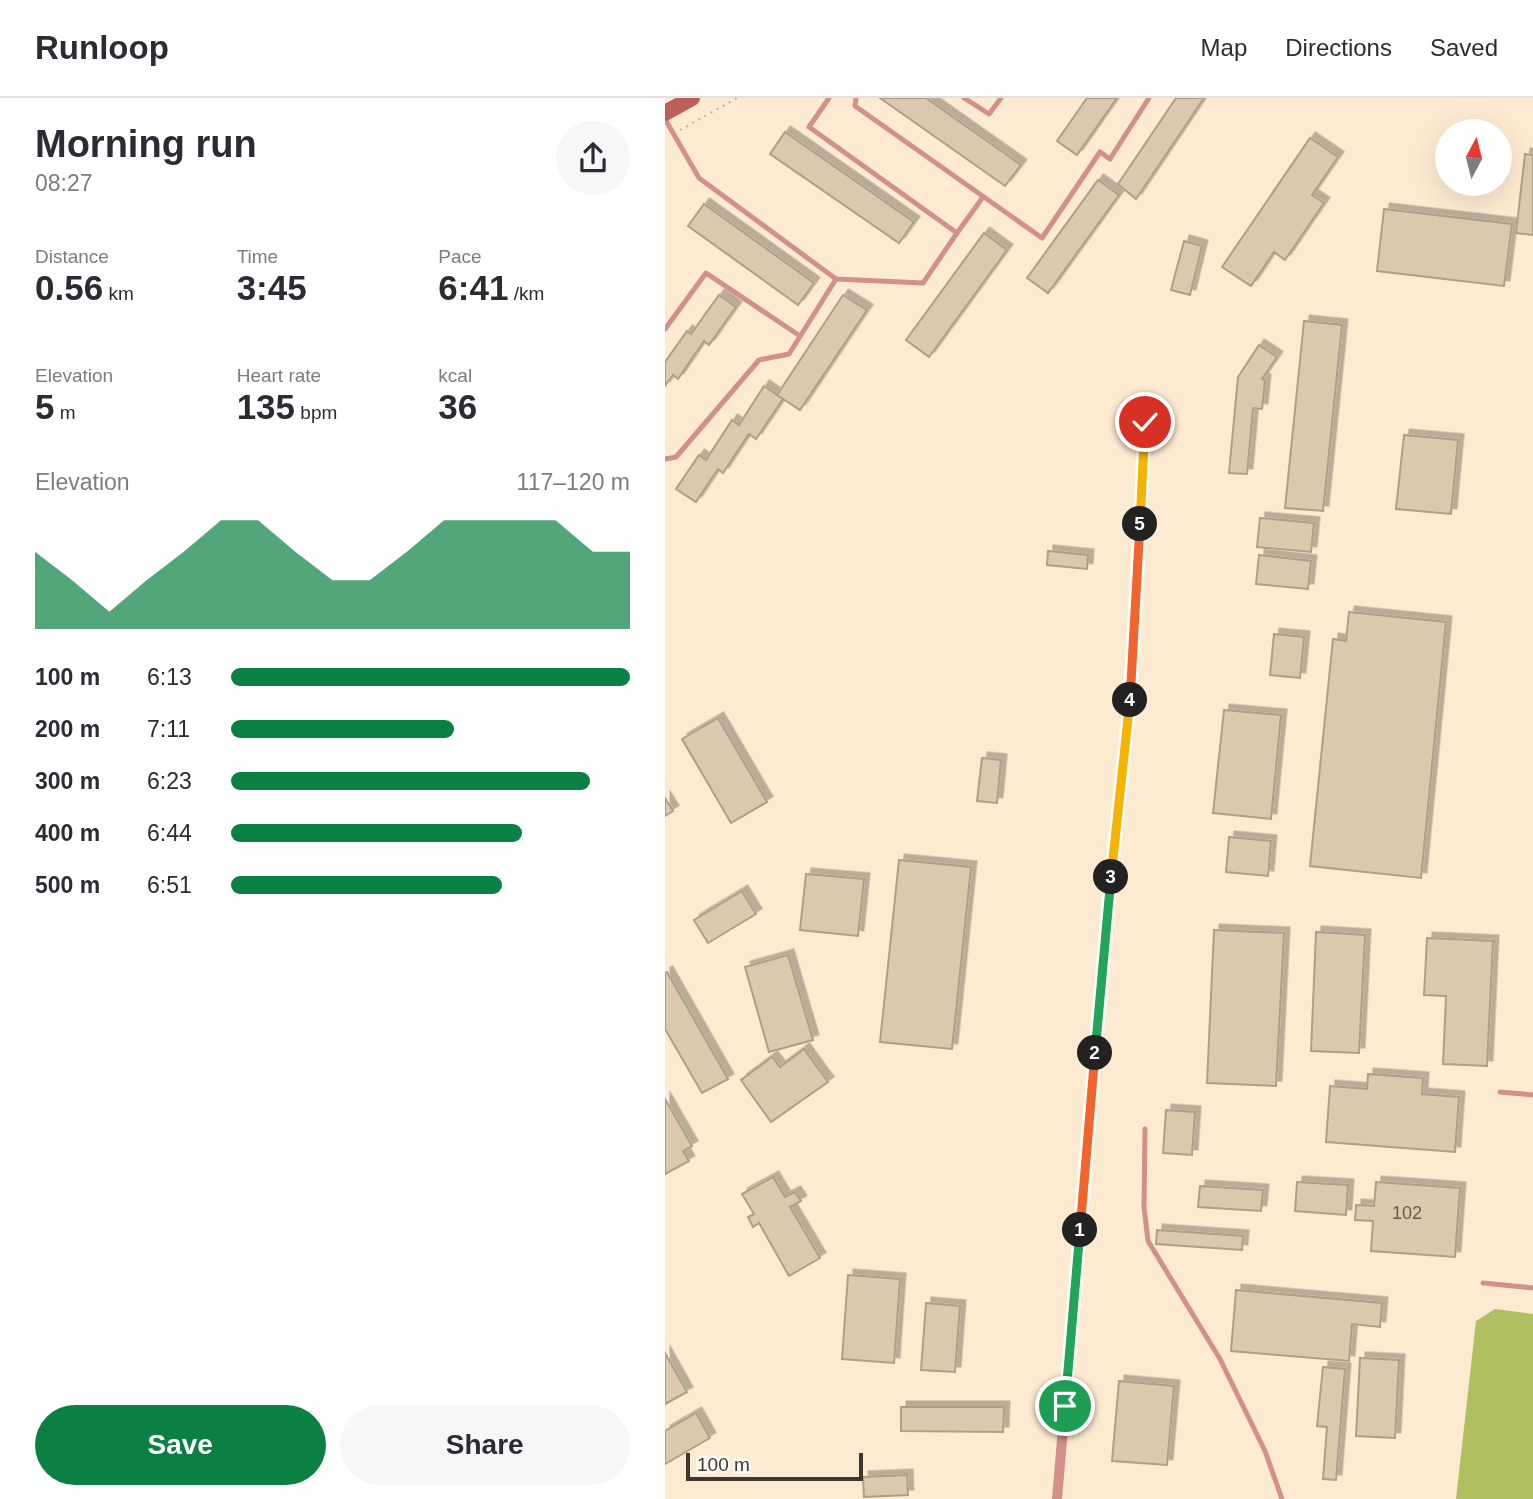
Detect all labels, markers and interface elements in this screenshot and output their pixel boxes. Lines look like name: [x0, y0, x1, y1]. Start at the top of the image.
text: Runloop: [35, 29, 169, 66]
text: Map: [1201, 34, 1247, 61]
text: Directions: [1285, 34, 1392, 61]
text: Saved: [1430, 34, 1498, 61]
north arrow: [1435, 119, 1512, 196]
map controls: [1435, 119, 1512, 196]
button: share: [556, 121, 630, 195]
text: Morning run: [35, 123, 257, 165]
text: 08:27: [35, 170, 93, 196]
text: Distance: [35, 246, 109, 267]
text: Time: [237, 246, 278, 267]
text: Pace: [438, 246, 482, 267]
text: 0.56: [35, 268, 103, 307]
text: 3:45: [237, 268, 307, 307]
text: 6:41: [438, 268, 508, 307]
text: km: [103, 283, 134, 304]
text: /km: [508, 283, 544, 304]
text: Elevation: [35, 365, 113, 386]
text: Heart rate: [237, 365, 321, 386]
text: kcal: [438, 365, 472, 386]
text: 5: [35, 387, 54, 426]
text: 135: [237, 387, 295, 426]
text: 36: [438, 387, 477, 426]
pin: [1115, 392, 1175, 452]
text: m: [54, 402, 76, 423]
text: bpm: [295, 402, 337, 423]
icon: check: [1126, 403, 1164, 441]
text: Elevation: [35, 469, 130, 495]
text: 117–120 m: [517, 469, 630, 495]
pin: 5: [1123, 506, 1157, 542]
text: 5: [1134, 513, 1145, 534]
text: 100 m: [35, 664, 100, 690]
text: 6:13: [147, 664, 192, 690]
pin: 4: [1113, 682, 1147, 718]
text: 4: [1124, 689, 1135, 710]
text: 200 m: [35, 716, 100, 742]
text: 7:11: [147, 716, 190, 742]
text: 300 m: [35, 768, 100, 794]
text: 6:23: [147, 768, 192, 794]
text: 400 m: [35, 820, 100, 846]
text: 6:44: [147, 820, 192, 846]
pin: 3: [1093, 860, 1129, 894]
text: 3: [1105, 866, 1116, 887]
text: 500 m: [35, 872, 100, 898]
text: 6:51: [147, 872, 192, 898]
pin: 2: [1077, 1035, 1113, 1070]
text: 2: [1089, 1042, 1100, 1063]
house number: 102: [1392, 1203, 1422, 1223]
pin: 1: [1063, 1212, 1097, 1248]
text: 1: [1074, 1219, 1085, 1240]
pin: [1035, 1376, 1095, 1436]
icon: arrive: [1046, 1387, 1084, 1425]
button: Save: [35, 1405, 326, 1485]
button: Share: [340, 1405, 630, 1485]
scale bar: [686, 1450, 863, 1482]
text: 100 m: [697, 1454, 750, 1475]

